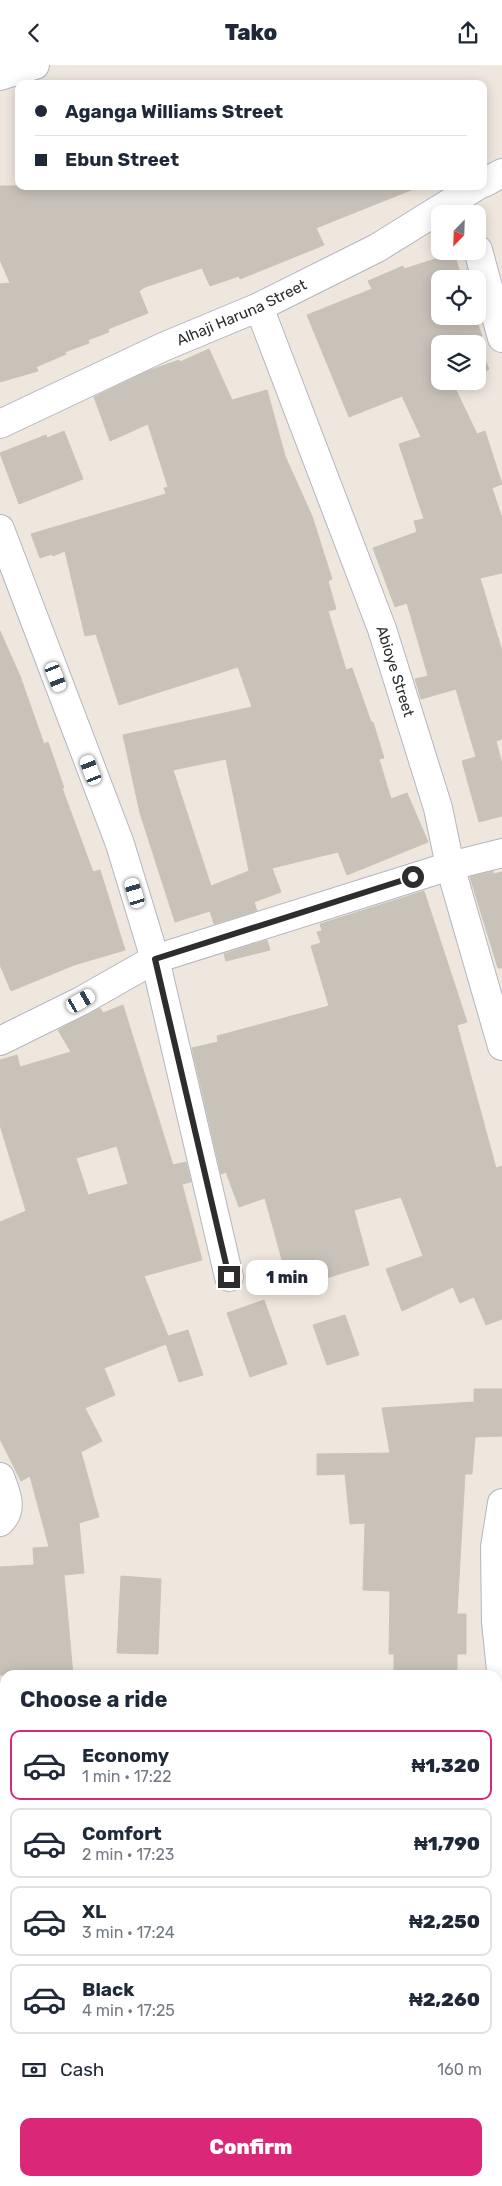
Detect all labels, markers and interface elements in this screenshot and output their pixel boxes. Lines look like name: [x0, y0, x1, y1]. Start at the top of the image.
icon: back: [20, 19, 48, 47]
text: Tako: [225, 19, 277, 46]
icon: share: [454, 19, 482, 47]
text: Aganga Williams Street: [65, 100, 283, 123]
text: Ebun Street: [65, 148, 179, 171]
north arrow: [431, 205, 486, 260]
map controls: [431, 205, 486, 390]
button: locate: [431, 270, 486, 325]
street label: Alhaji Haruna Street: [174, 276, 310, 349]
button: layers: [431, 335, 486, 390]
street label: Abioye Street: [373, 624, 418, 719]
car: [43, 660, 68, 694]
car: [78, 753, 103, 787]
route start: [402, 866, 424, 888]
car: [123, 876, 146, 910]
car: [64, 987, 97, 1015]
callout: 1 min: [246, 1259, 329, 1295]
route end: [218, 1266, 240, 1288]
text: 1 min: [266, 1268, 308, 1287]
text: Choose a ride: [20, 1686, 167, 1713]
icon: car: [22, 1743, 67, 1788]
text: Economy: [82, 1744, 169, 1767]
text: ₦1,320: [412, 1754, 480, 1777]
text: 1 min · 17:22: [82, 1767, 172, 1786]
icon: car: [22, 1821, 67, 1866]
text: Comfort: [82, 1822, 162, 1845]
text: ₦1,790: [414, 1832, 480, 1855]
text: 2 min · 17:23: [82, 1845, 174, 1864]
icon: car: [22, 1899, 67, 1944]
text: XL: [82, 1900, 106, 1923]
text: ₦2,250: [409, 1910, 480, 1933]
text: 3 min · 17:24: [82, 1923, 175, 1942]
icon: car: [22, 1977, 67, 2022]
text: Black: [82, 1978, 134, 2001]
text: ₦2,260: [409, 1988, 480, 2011]
text: 4 min · 17:25: [82, 2001, 175, 2020]
icon: cash: [20, 2056, 48, 2084]
text: Cash: [60, 2058, 104, 2081]
text: 160 m: [437, 2060, 482, 2079]
button: Confirm: [20, 2118, 482, 2176]

